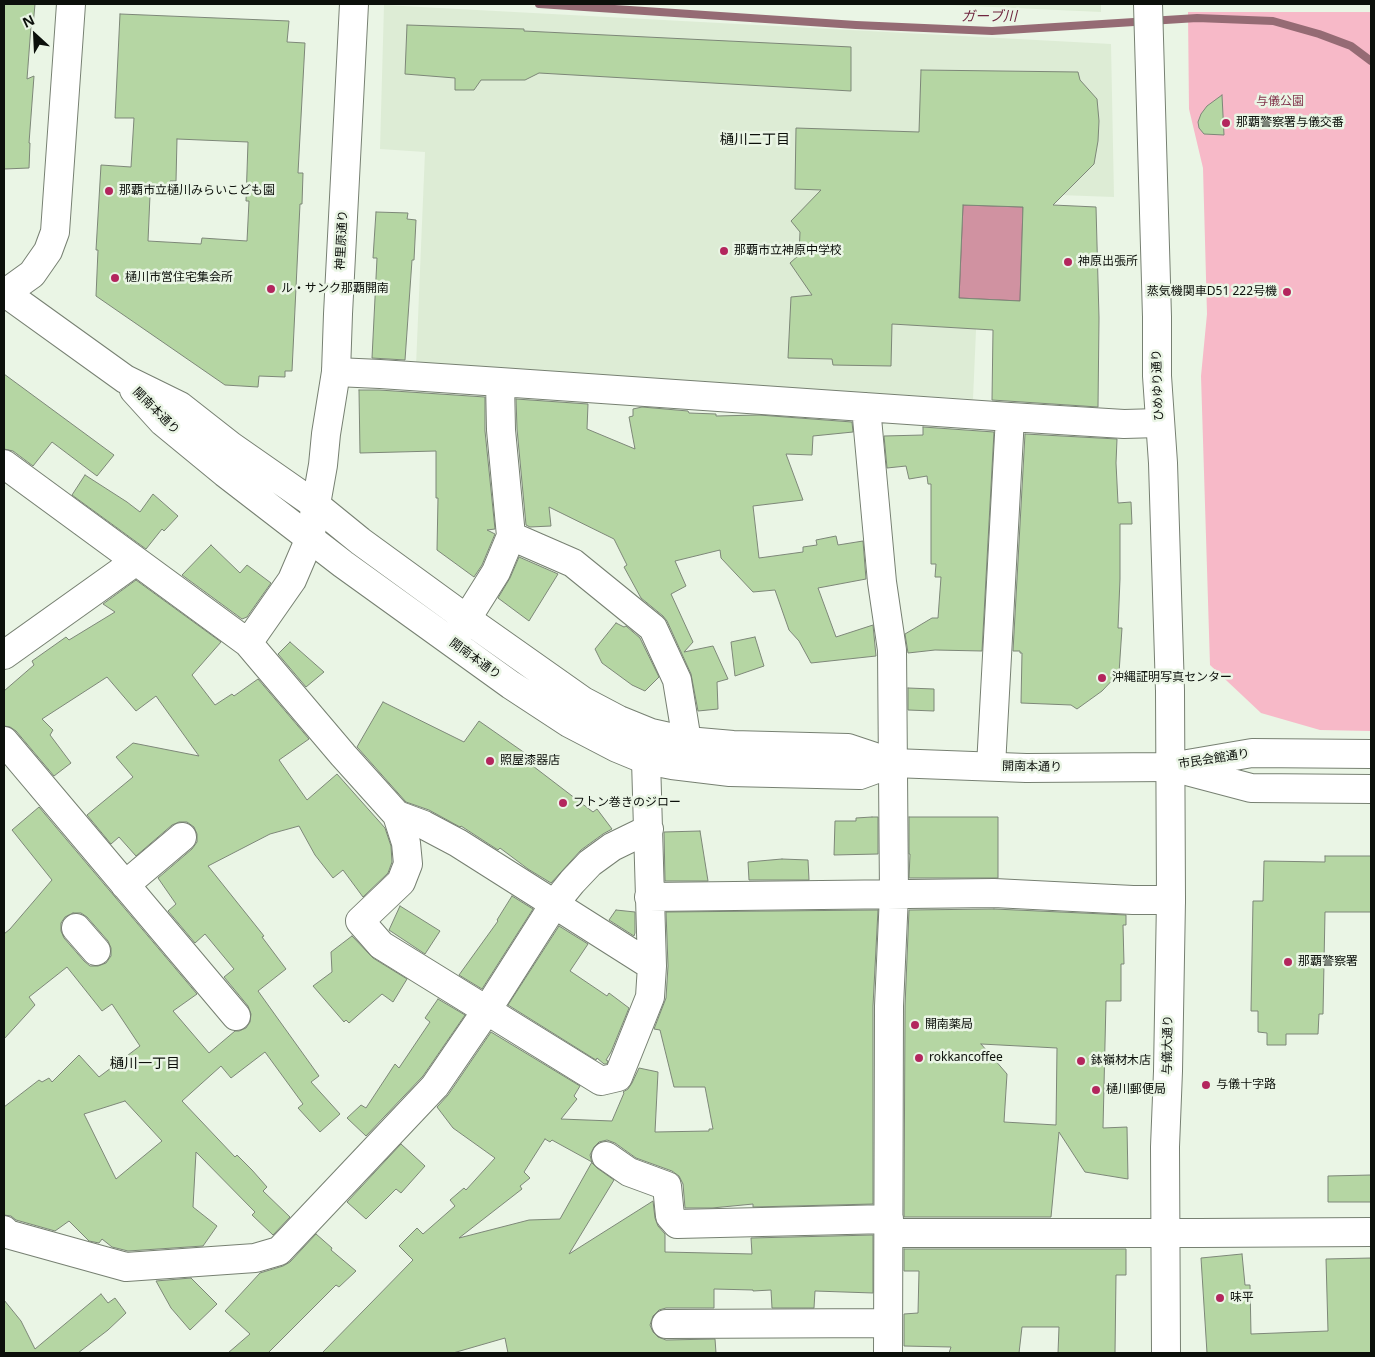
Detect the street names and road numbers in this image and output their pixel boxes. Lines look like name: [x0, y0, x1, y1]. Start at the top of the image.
street label: 神里原通り: [333, 210, 351, 270]
street label: ひめゆり通り: [1150, 349, 1166, 421]
street label: 開南本通り: [130, 385, 182, 437]
street label: 開南本通り: [446, 636, 504, 682]
street label: 市民会館通り: [1177, 746, 1251, 772]
street label: 開南本通り: [1002, 759, 1062, 775]
street label: 与儀大通り: [1160, 1015, 1176, 1075]

